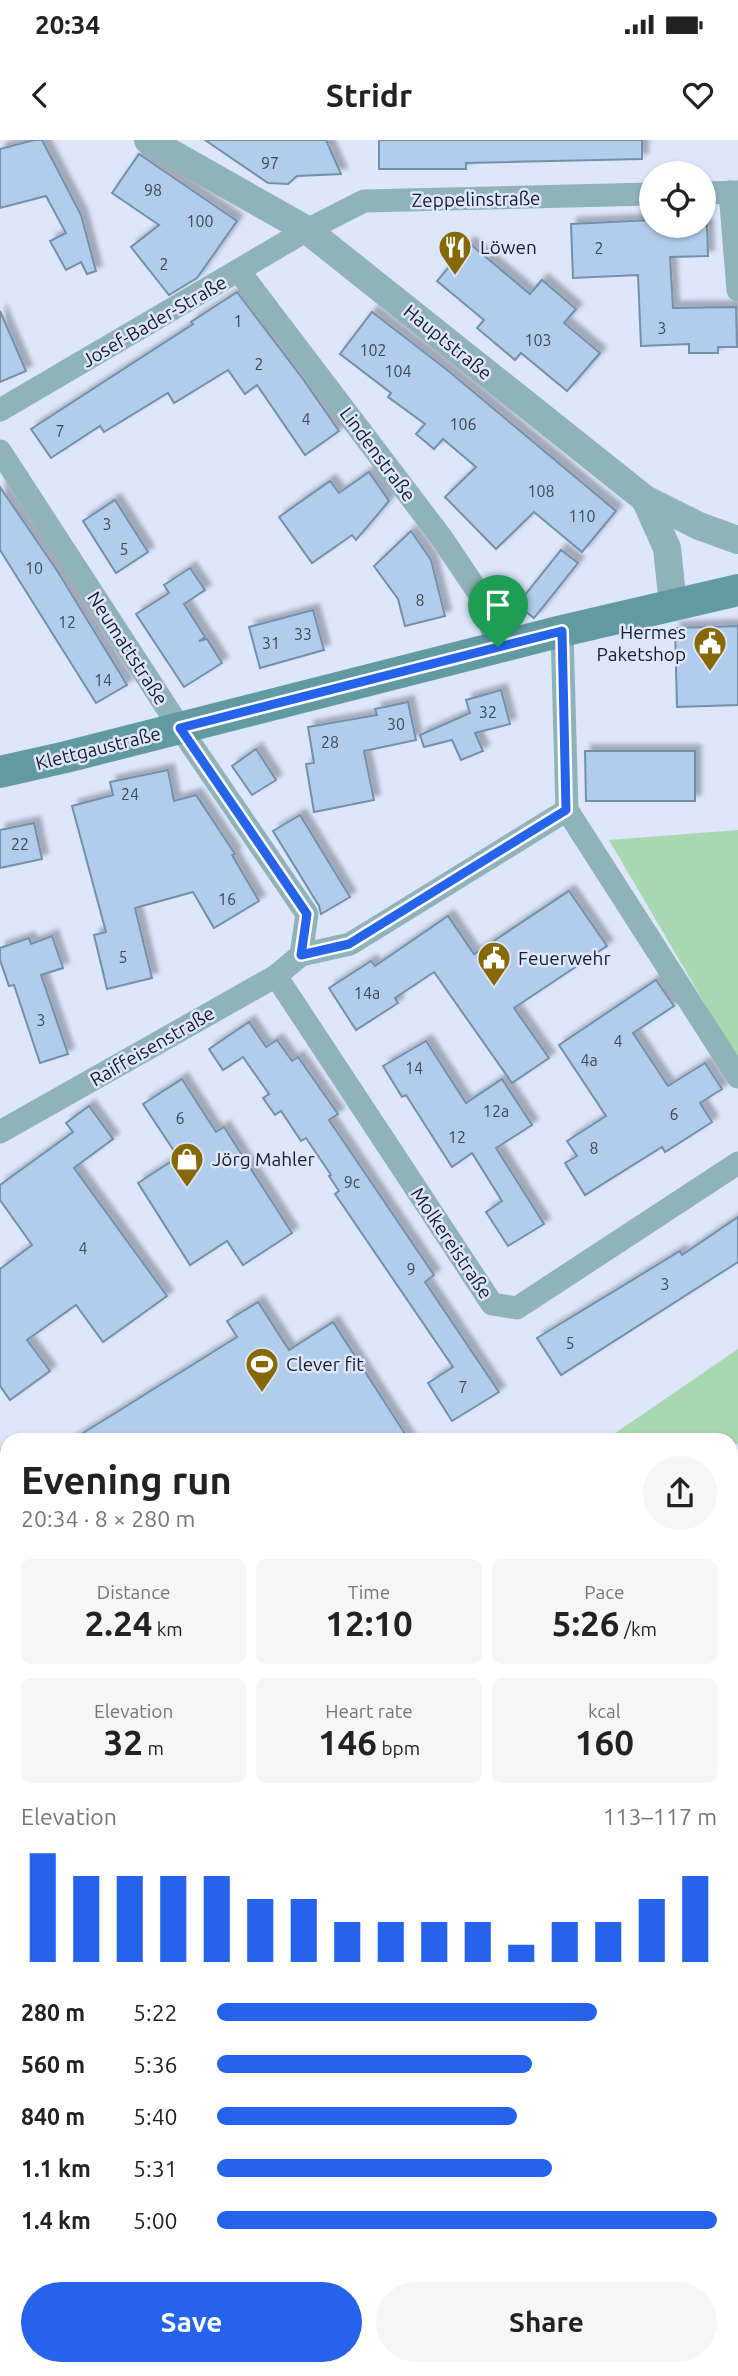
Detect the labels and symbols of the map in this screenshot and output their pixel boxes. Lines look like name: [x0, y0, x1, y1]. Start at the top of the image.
house number: 97: [261, 154, 279, 172]
house number: 98: [144, 181, 162, 199]
street label: Zeppelinstraße: [411, 187, 541, 211]
house number: 100: [186, 212, 214, 230]
restaurant icon: Löwen: [436, 228, 474, 277]
place label: Löwen: [480, 236, 537, 258]
house number: 2: [594, 239, 604, 257]
house number: 2: [159, 255, 169, 273]
street label: Josef-Bader-Straße: [78, 271, 230, 371]
street label: Hauptstraße: [399, 300, 497, 384]
house number: 1: [233, 312, 243, 330]
house number: 3: [657, 319, 667, 337]
house number: 103: [524, 331, 552, 349]
house number: 102: [359, 341, 387, 359]
house number: 2: [254, 355, 264, 373]
house number: 104: [384, 362, 412, 380]
street label: Lindenstraße: [335, 403, 421, 505]
house number: 4: [301, 410, 311, 428]
house number: 106: [449, 415, 477, 433]
house number: 7: [55, 422, 65, 440]
house number: 108: [527, 482, 555, 500]
house number: 110: [568, 507, 596, 525]
house number: 3: [102, 515, 112, 533]
house number: 5: [119, 540, 129, 558]
house number: 10: [25, 559, 43, 577]
pin: [468, 575, 528, 647]
street label: Neumattstraße: [83, 587, 173, 709]
house number: 8: [415, 591, 425, 609]
house number: 12: [58, 613, 76, 631]
place label: Hermes Paketshop: [596, 621, 686, 665]
public building icon: Hermes Paketshop: [691, 624, 729, 673]
house number: 33: [294, 625, 312, 643]
house number: 31: [262, 634, 280, 652]
house number: 14: [94, 671, 112, 689]
house number: 32: [479, 703, 497, 721]
house number: 30: [387, 715, 405, 733]
street label: Klettgaustraße: [33, 722, 163, 774]
house number: 28: [321, 733, 339, 751]
house number: 24: [121, 785, 139, 803]
house number: 22: [11, 835, 29, 853]
house number: 16: [218, 890, 236, 908]
public building icon: Feuerwehr: [475, 939, 513, 988]
place label: Feuerwehr: [518, 947, 611, 969]
house number: 5: [118, 948, 128, 966]
house number: 14a: [354, 984, 380, 1002]
street label: Raiffeisenstraße: [86, 1001, 218, 1091]
house number: 3: [36, 1011, 46, 1029]
house number: 4: [613, 1032, 623, 1050]
house number: 4a: [580, 1051, 598, 1069]
house number: 14: [405, 1059, 423, 1077]
house number: 12a: [483, 1102, 509, 1120]
house number: 6: [669, 1105, 679, 1123]
house number: 6: [175, 1109, 185, 1127]
house number: 12: [448, 1128, 466, 1146]
house number: 8: [589, 1139, 599, 1157]
shop icon: Jörg Mahler: [168, 1140, 206, 1189]
place label: Jörg Mahler: [212, 1148, 315, 1170]
house number: 9c: [344, 1173, 361, 1191]
street label: Molkereistraße: [407, 1183, 497, 1303]
house number: 4: [78, 1239, 88, 1257]
house number: 9: [406, 1260, 416, 1278]
house number: 3: [660, 1275, 670, 1293]
house number: 5: [565, 1334, 575, 1352]
sports icon: Clever fit: [243, 1345, 281, 1394]
place label: Clever fit: [286, 1353, 364, 1375]
house number: 7: [458, 1378, 468, 1396]

